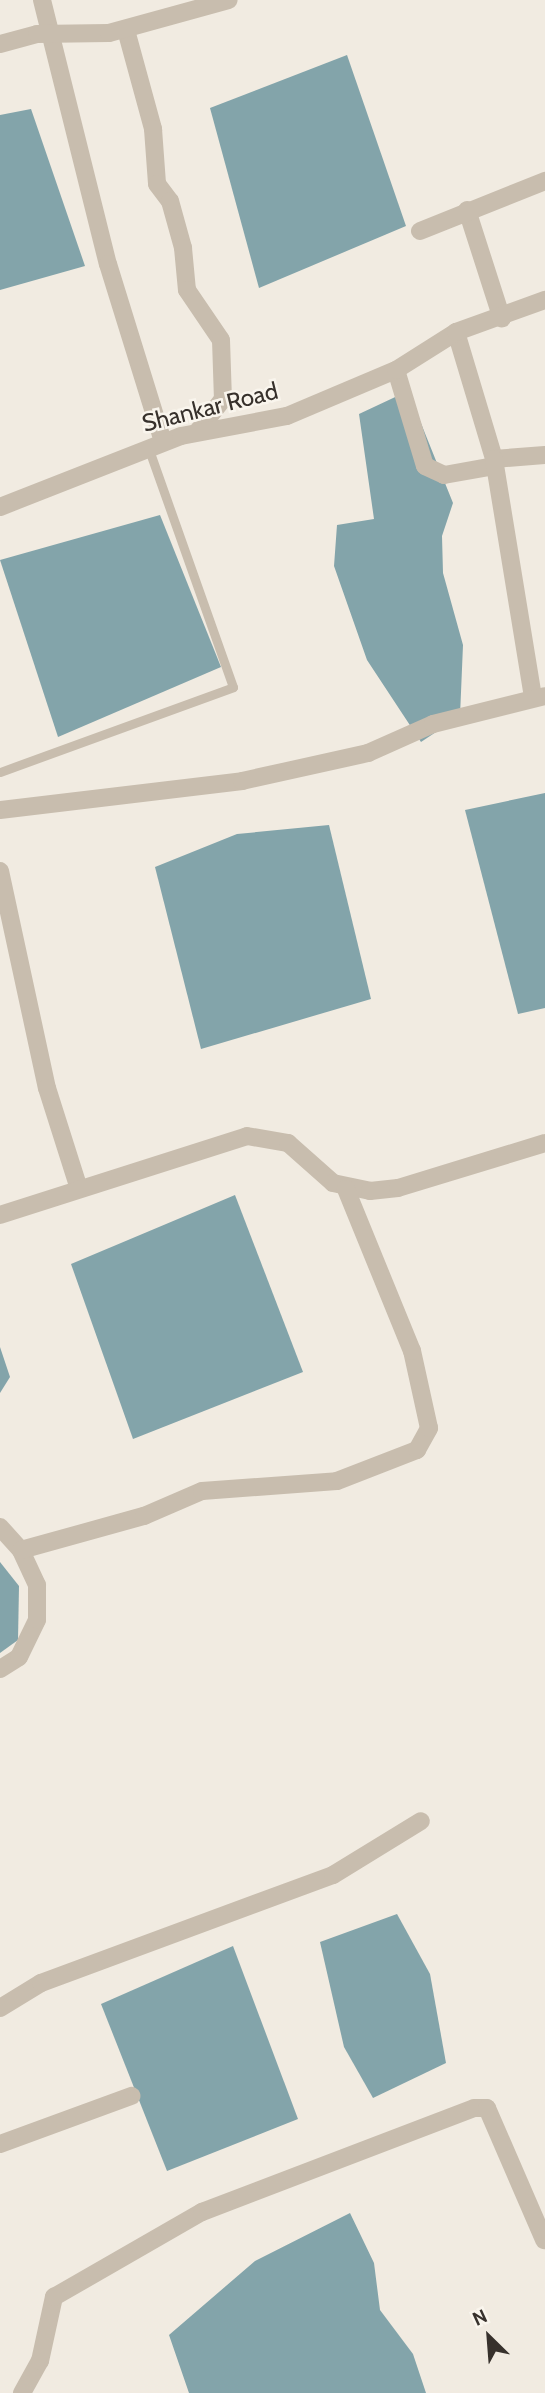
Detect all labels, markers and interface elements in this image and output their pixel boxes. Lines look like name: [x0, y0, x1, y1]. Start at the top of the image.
street label: Shankar Road: [139, 376, 281, 438]
north arrow: [454, 2302, 524, 2372]
text: N: [469, 2304, 491, 2331]

